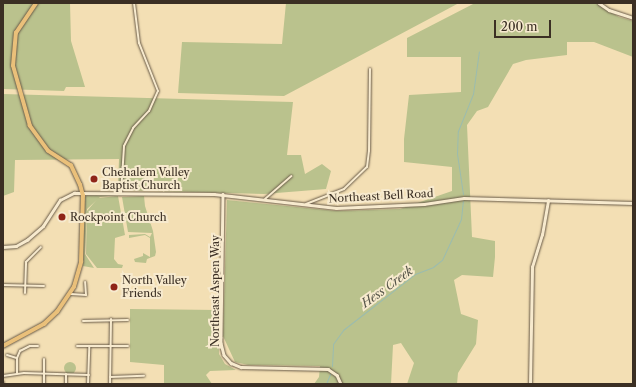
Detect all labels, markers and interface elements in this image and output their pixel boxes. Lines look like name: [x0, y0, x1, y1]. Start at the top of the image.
scale bar: [496, 12, 553, 38]
text: 200 m: [501, 19, 538, 34]
place label: Chehalem Valley Baptist Church: [102, 166, 190, 192]
marker: Chehalem Valley Baptist Church: [89, 174, 99, 184]
street label: Northeast Bell Road: [328, 187, 434, 205]
place label: Rockpoint Church: [70, 210, 167, 224]
marker: Rockpoint Church: [57, 212, 67, 222]
street label: Northeast Aspen Way: [208, 235, 222, 347]
water label: Hess Creek: [358, 263, 416, 311]
place label: North Valley Friends: [122, 274, 187, 300]
marker: North Valley Friends: [109, 282, 119, 292]

